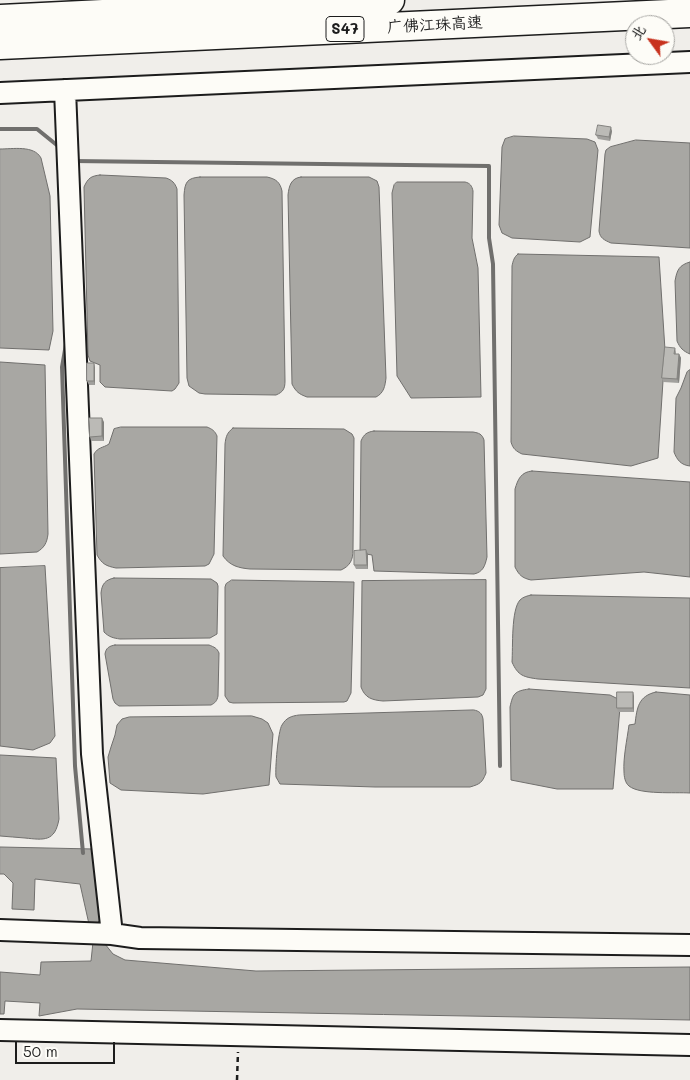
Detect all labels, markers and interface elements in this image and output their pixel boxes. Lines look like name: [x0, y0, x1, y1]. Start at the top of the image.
street label: 广佛江珠高速: [387, 13, 483, 37]
north arrow: [625, 15, 675, 65]
road number: S47: [326, 16, 364, 42]
text: 北: [626, 21, 649, 43]
scale bar: [18, 1032, 118, 1064]
text: 50 m: [23, 1041, 58, 1061]

